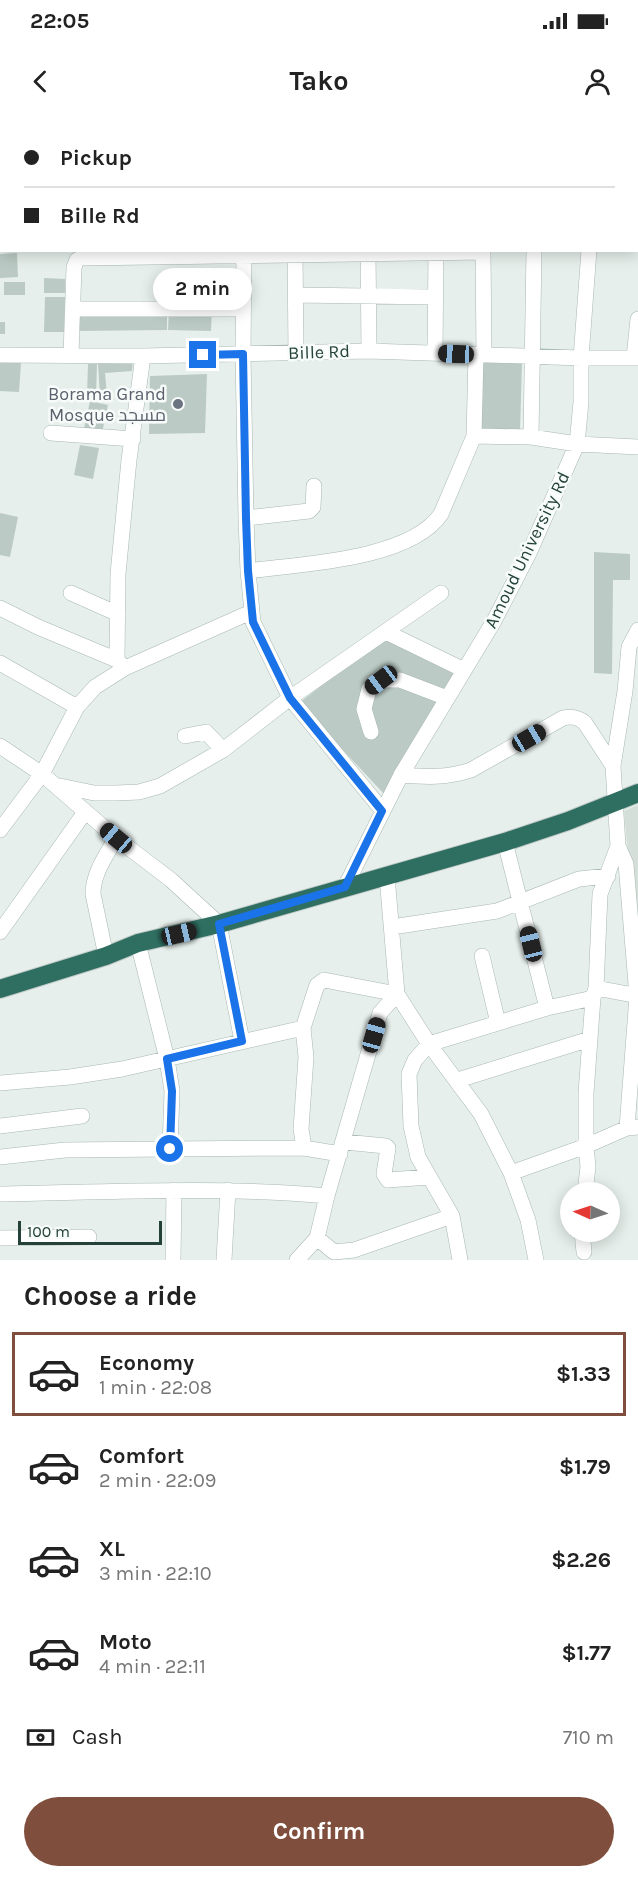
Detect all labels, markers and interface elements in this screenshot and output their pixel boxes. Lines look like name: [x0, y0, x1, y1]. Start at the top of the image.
text: 22:05: [30, 8, 89, 34]
icon: back: [24, 65, 57, 98]
text: Tako: [290, 65, 348, 97]
icon: person: [581, 65, 614, 98]
text: Pickup: [60, 145, 132, 171]
text: Bille Rd: [60, 203, 140, 229]
callout: 2 min: [154, 268, 252, 310]
text: 2 min: [175, 277, 230, 300]
street label: Bille Rd: [288, 340, 350, 364]
route end: [189, 341, 216, 368]
car: [438, 344, 474, 364]
place label: Borama Grand Mosque مسجد: [48, 383, 166, 426]
marker: Borama Grand Mosque مسجد: [171, 397, 185, 411]
street label: Amoud University Rd: [480, 468, 574, 632]
car: [361, 662, 401, 698]
car: [509, 721, 549, 755]
car: [96, 820, 136, 856]
car: [159, 921, 199, 947]
car: [518, 924, 544, 964]
car: [360, 1015, 388, 1055]
route start: [156, 1135, 183, 1162]
north arrow: [560, 1182, 620, 1242]
map controls: [560, 1182, 620, 1242]
scale bar: [18, 1218, 162, 1246]
text: 100 m: [27, 1222, 70, 1241]
text: Choose a ride: [24, 1280, 197, 1312]
icon: car: [27, 1347, 81, 1401]
text: Economy: [99, 1350, 194, 1376]
text: $1.33: [556, 1361, 611, 1387]
text: 1 min · 22:08: [99, 1376, 212, 1399]
icon: car: [27, 1440, 81, 1494]
text: Comfort: [99, 1443, 184, 1469]
text: $1.79: [559, 1454, 611, 1480]
text: 2 min · 22:09: [99, 1469, 216, 1492]
icon: car: [27, 1533, 81, 1587]
text: XL: [99, 1536, 125, 1562]
text: $2.26: [551, 1547, 611, 1573]
text: 3 min · 22:10: [99, 1562, 212, 1585]
icon: car: [27, 1626, 81, 1680]
text: Moto: [99, 1629, 152, 1655]
text: $1.77: [561, 1640, 611, 1666]
text: 4 min · 22:11: [99, 1655, 206, 1678]
icon: cash: [24, 1721, 57, 1754]
text: Cash: [72, 1724, 122, 1750]
text: 710 m: [563, 1726, 614, 1749]
button: Confirm: [24, 1797, 614, 1866]

